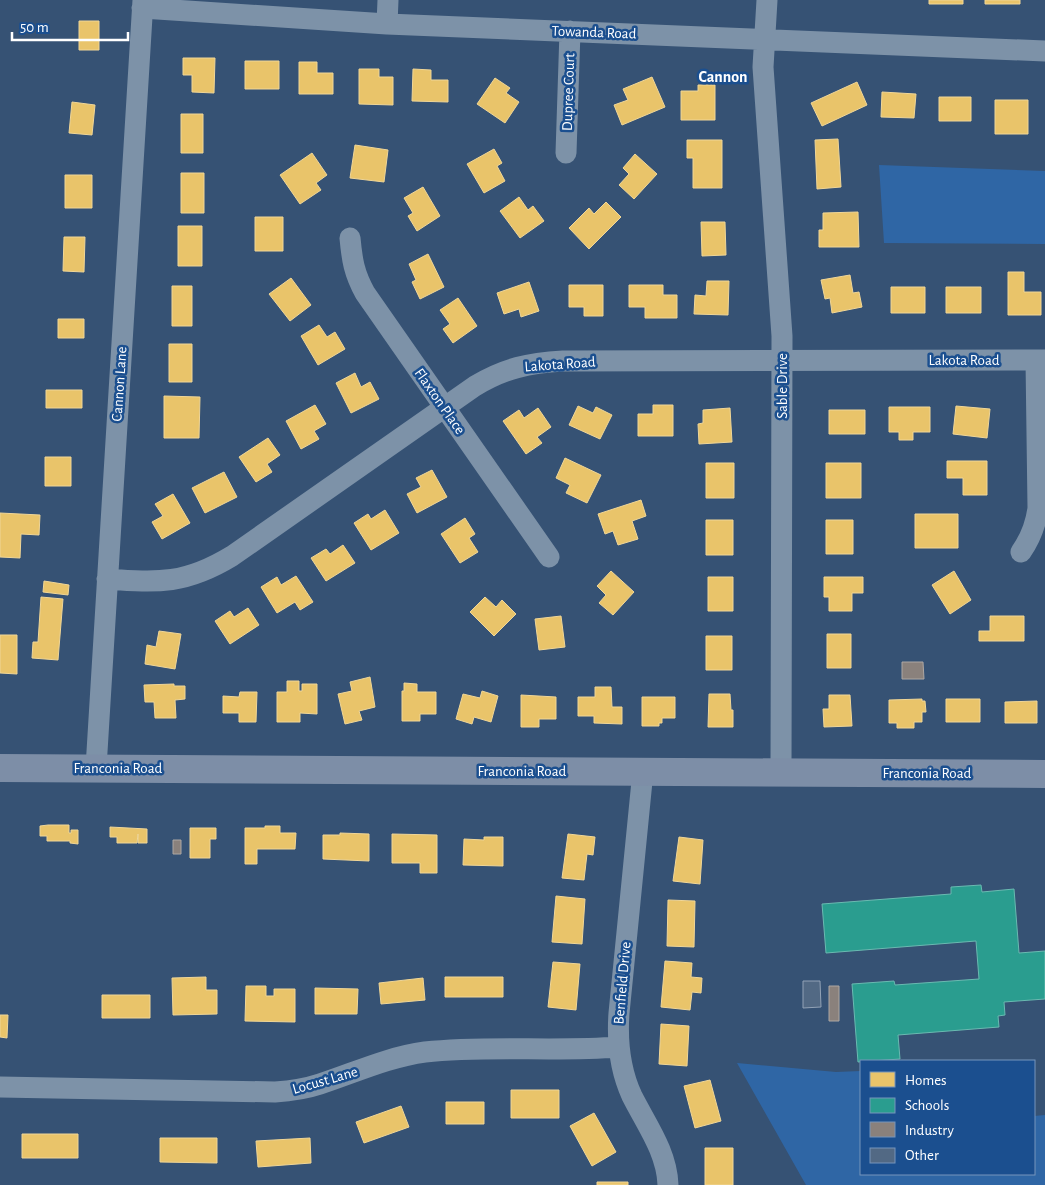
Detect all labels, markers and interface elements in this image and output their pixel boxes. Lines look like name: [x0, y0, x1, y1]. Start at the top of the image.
scale bar: [12, 10, 129, 42]
text: 50 m: [20, 20, 49, 35]
street label: Towanda Road: [551, 24, 637, 41]
street label: Dupree Court: [560, 53, 577, 131]
district label: Cannon: [699, 69, 747, 85]
street label: Cannon Lane: [109, 346, 130, 422]
street label: Sable Drive: [775, 353, 790, 419]
street label: Lakota Road: [928, 353, 1000, 368]
street label: Lakota Road: [524, 355, 596, 374]
street label: Flaxton Place: [411, 366, 468, 437]
street label: Franconia Road: [74, 761, 163, 776]
street label: Franconia Road: [478, 764, 567, 779]
street label: Franconia Road: [883, 766, 972, 781]
street label: Benfield Drive: [611, 941, 634, 1025]
legend: [860, 1060, 1035, 1175]
street label: Locust Lane: [291, 1064, 360, 1097]
text: Homes: [905, 1073, 947, 1088]
text: Schools: [905, 1098, 949, 1113]
text: Industry: [905, 1123, 954, 1138]
text: Other: [905, 1148, 939, 1163]

